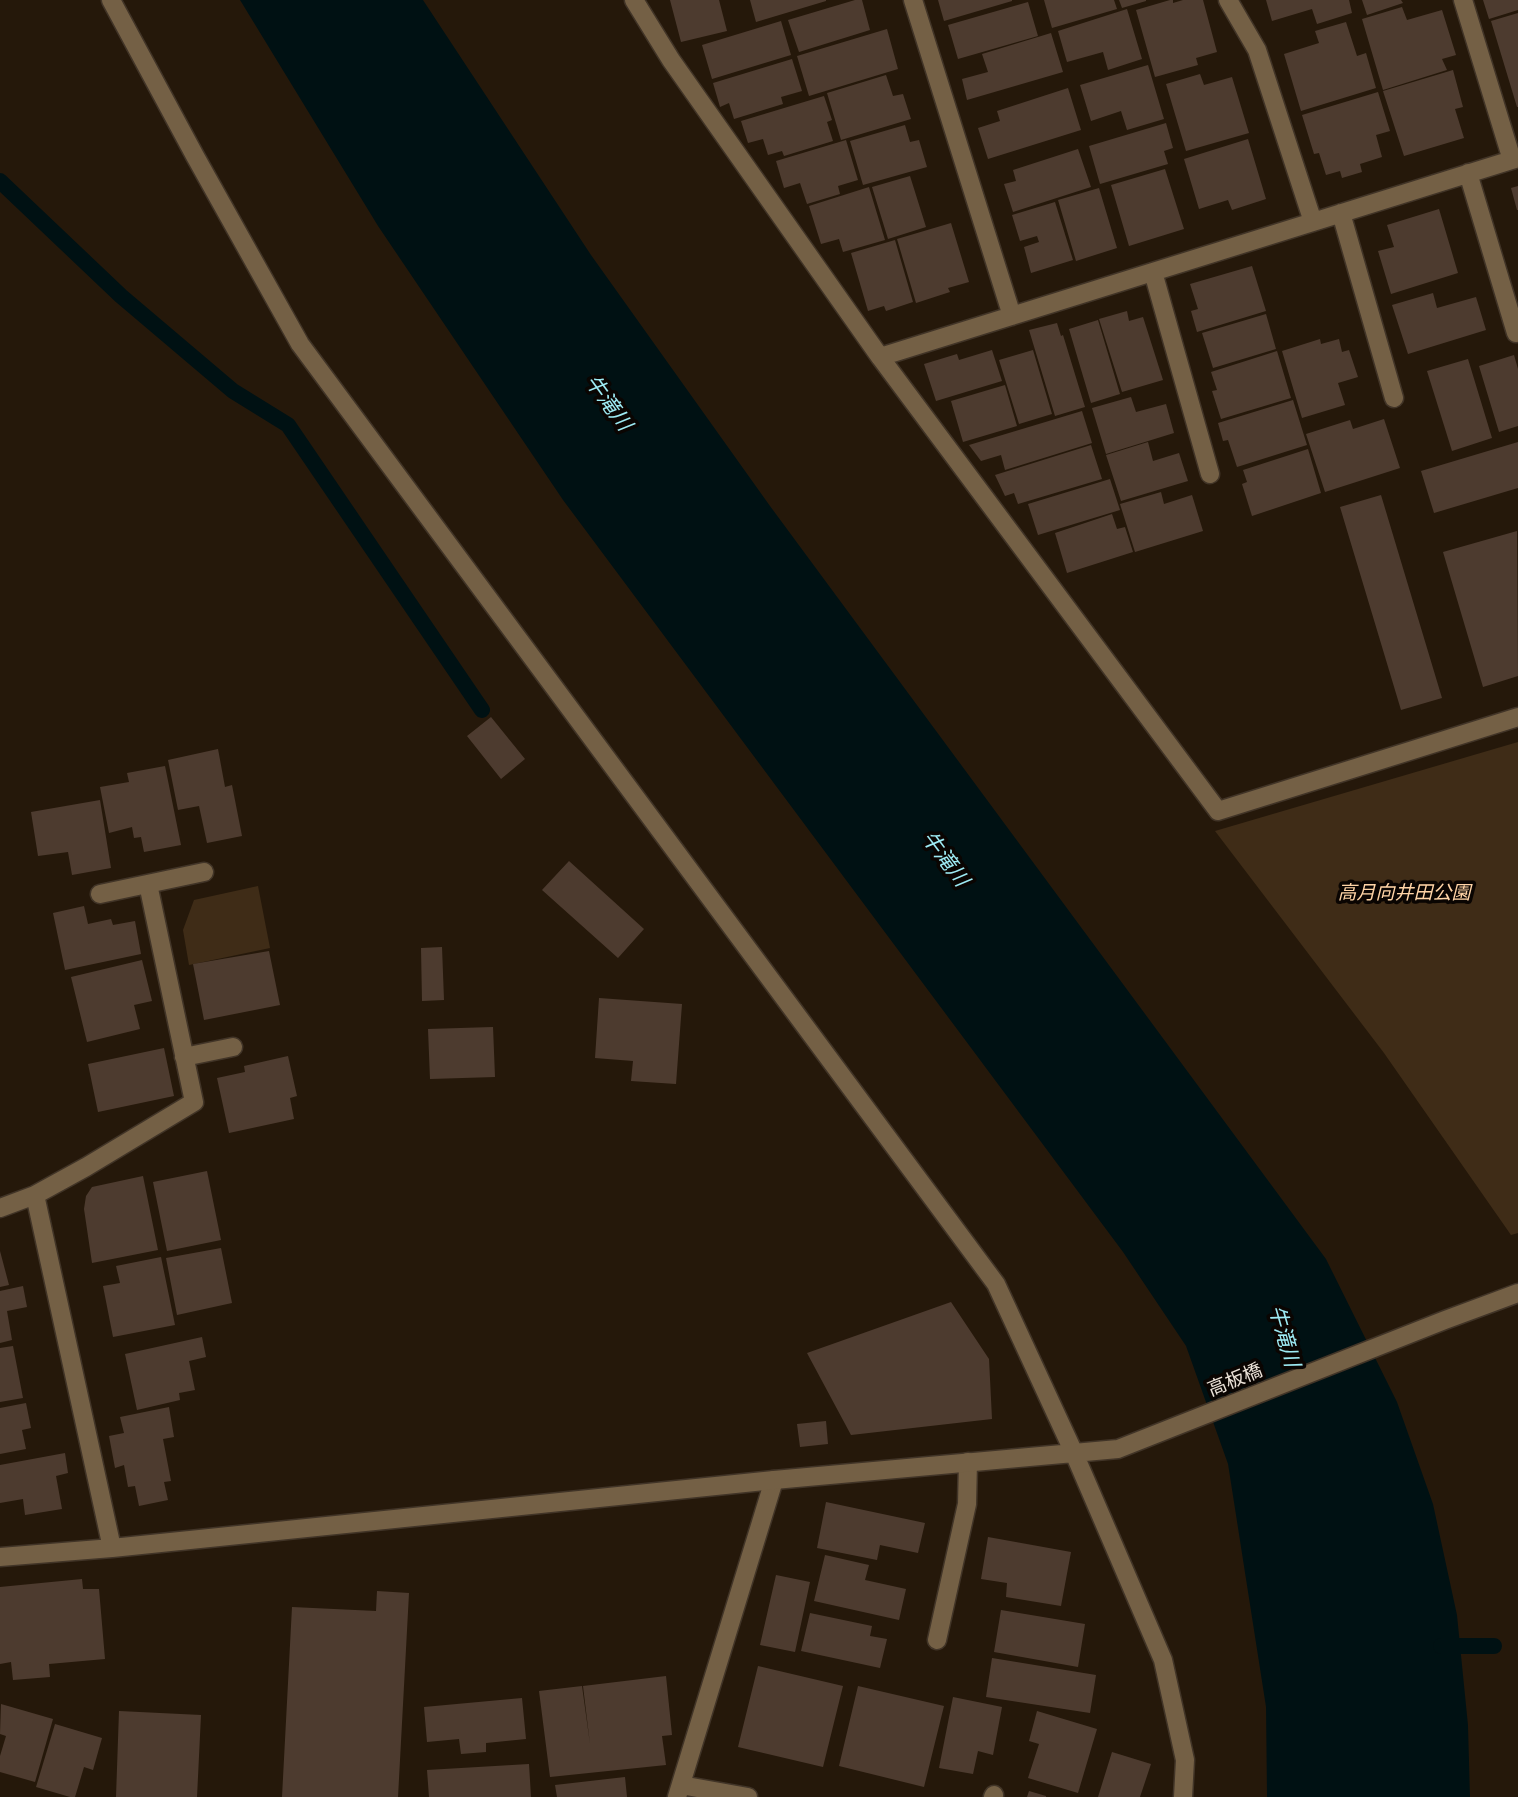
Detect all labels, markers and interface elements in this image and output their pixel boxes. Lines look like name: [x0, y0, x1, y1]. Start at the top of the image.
water label: 牛滝川: [579, 370, 637, 436]
water label: 牛滝川: [916, 826, 974, 892]
park label: 高月向井田公園: [1338, 882, 1470, 904]
water label: 牛滝川: [1263, 1302, 1305, 1370]
street label: 高板橋: [1204, 1359, 1266, 1401]

